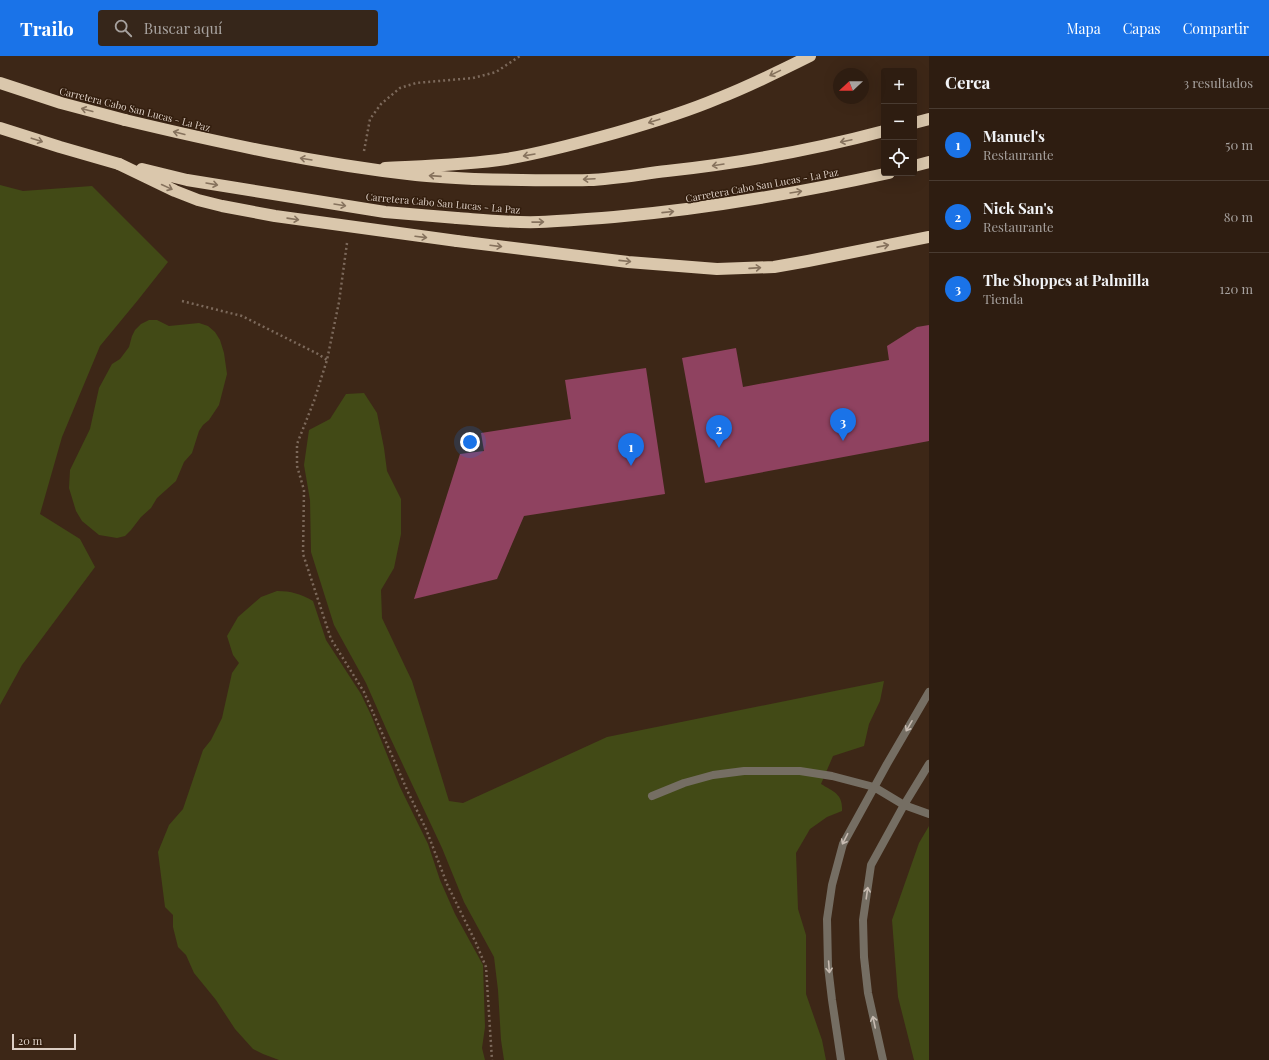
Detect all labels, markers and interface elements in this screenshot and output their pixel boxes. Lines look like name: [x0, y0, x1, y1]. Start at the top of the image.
search box: [98, 10, 378, 46]
text: Trailo: [20, 15, 74, 41]
icon: search: [112, 17, 134, 39]
text: Buscar aquí: [144, 18, 223, 38]
text: Mapa: [1066, 19, 1101, 38]
text: Capas: [1123, 19, 1161, 38]
text: Compartir: [1183, 19, 1249, 38]
north arrow: [833, 68, 869, 104]
map controls: [881, 68, 917, 176]
button: +: [881, 68, 917, 104]
one-way arrow: [769, 70, 781, 77]
text: Cerca: [945, 71, 990, 93]
text: 3 resultados: [1183, 74, 1253, 91]
street label: Carretera Cabo San Lucas - La Paz: [58, 83, 212, 135]
button: −: [881, 104, 917, 140]
one-way arrow: [81, 106, 94, 113]
one-way arrow: [648, 118, 661, 125]
text: Manuel's: [983, 126, 1045, 146]
one-way arrow: [172, 129, 185, 136]
text: 1: [956, 136, 960, 153]
text: 50 m: [1225, 136, 1253, 153]
one-way arrow: [31, 137, 44, 144]
one-way arrow: [840, 137, 853, 145]
button: locate: [881, 140, 917, 176]
text: Restaurante: [983, 146, 1054, 163]
one-way arrow: [523, 151, 536, 159]
one-way arrow: [300, 155, 313, 163]
one-way arrow: [712, 161, 725, 169]
street label: Carretera Cabo San Lucas - La Paz: [684, 165, 840, 205]
one-way arrow: [429, 173, 442, 180]
one-way arrow: [583, 176, 596, 183]
one-way arrow: [205, 180, 218, 188]
one-way arrow: [161, 184, 173, 191]
one-way arrow: [789, 188, 802, 196]
street label: Carretera Cabo San Lucas - La Paz: [365, 189, 521, 217]
text: Nick San's: [983, 198, 1053, 218]
one-way arrow: [334, 201, 347, 209]
one-way arrow: [661, 208, 674, 216]
text: 2: [955, 208, 961, 225]
text: 80 m: [1224, 208, 1253, 225]
one-way arrow: [286, 215, 299, 223]
one-way arrow: [531, 218, 544, 226]
text: Restaurante: [983, 218, 1054, 235]
one-way arrow: [414, 233, 427, 241]
one-way arrow: [489, 242, 502, 250]
one-way arrow: [876, 242, 889, 250]
one-way arrow: [618, 258, 631, 265]
one-way arrow: [748, 265, 761, 272]
text: The Shoppes at Palmilla: [983, 270, 1149, 290]
text: 3: [955, 280, 961, 297]
text: 120 m: [1219, 280, 1253, 297]
text: Tienda: [983, 290, 1023, 307]
pin: 3: [830, 408, 856, 441]
pin: 2: [706, 415, 732, 448]
your location: [460, 432, 480, 452]
pin: 1: [618, 433, 644, 466]
one-way arrow: [905, 720, 913, 732]
one-way arrow: [841, 833, 849, 845]
one-way arrow: [863, 887, 871, 900]
one-way arrow: [825, 960, 832, 973]
one-way arrow: [870, 1016, 878, 1029]
scale bar: [12, 1032, 76, 1051]
text: 20 m: [18, 1033, 42, 1048]

